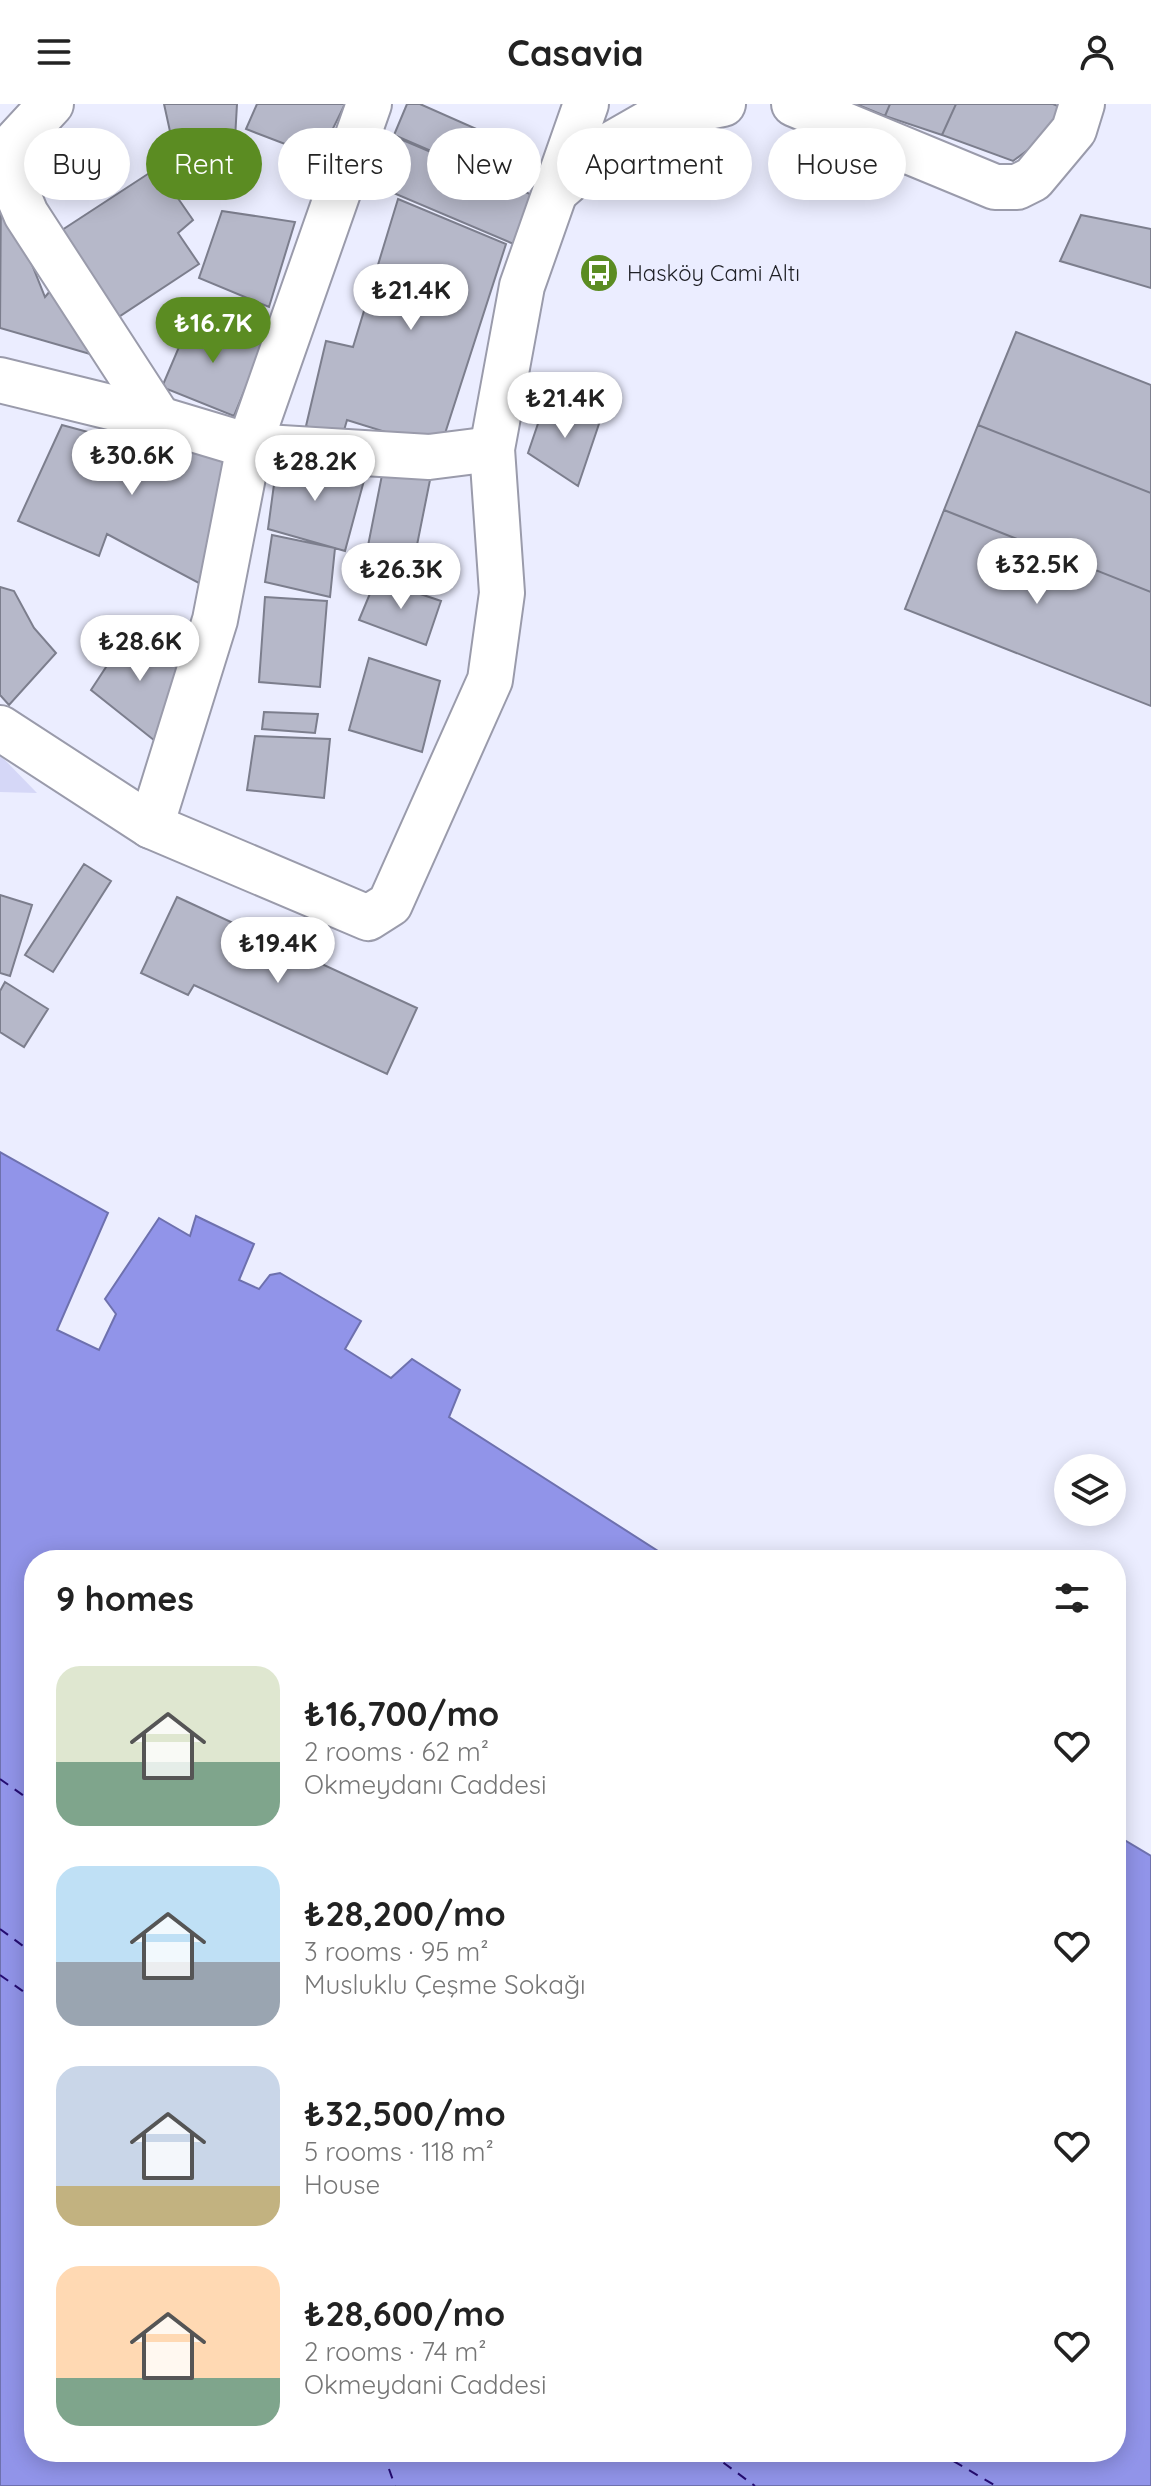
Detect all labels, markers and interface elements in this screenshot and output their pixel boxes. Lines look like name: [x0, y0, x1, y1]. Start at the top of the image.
icon: menu: [32, 30, 76, 74]
text: Casavia: [507, 30, 644, 75]
icon: person: [1075, 30, 1119, 74]
chip: Buy: [24, 128, 130, 200]
chip: Rent: [146, 128, 262, 200]
chip: Filters: [278, 128, 411, 200]
chip: New: [427, 128, 541, 200]
chip: Apartment: [557, 128, 752, 200]
chip: House: [768, 128, 906, 200]
bus stop icon: Hasköy Cami Altı: [578, 252, 620, 294]
place label: Hasköy Cami Altı: [627, 259, 800, 287]
pin: ₺21.4K: [346, 264, 476, 332]
text: ₺21.4K: [371, 273, 451, 306]
pin: ₺16.7K: [148, 297, 278, 365]
text: ₺16.7K: [174, 306, 252, 339]
pin: ₺21.4K: [500, 372, 630, 440]
text: ₺21.4K: [525, 381, 605, 414]
pin: ₺30.6K: [67, 429, 197, 497]
pin: ₺28.2K: [250, 435, 380, 503]
text: ₺30.6K: [90, 438, 174, 471]
text: ₺28.2K: [273, 444, 357, 477]
pin: ₺32.5K: [972, 538, 1102, 606]
pin: ₺26.3K: [336, 543, 466, 611]
text: ₺32.5K: [995, 547, 1079, 580]
text: ₺26.3K: [359, 552, 443, 585]
pin: ₺28.6K: [75, 615, 205, 683]
text: ₺28.6K: [98, 624, 182, 657]
pin: ₺19.4K: [213, 917, 343, 985]
text: ₺19.4K: [239, 926, 317, 959]
map controls: [1054, 1454, 1126, 1526]
button: layers: [1054, 1454, 1126, 1526]
icon: filters: [1050, 1576, 1094, 1620]
text: 9 homes: [56, 1577, 194, 1620]
text: ₺16,700/mo: [304, 1692, 499, 1735]
icon: home: [120, 1698, 216, 1794]
icon: heart: [1050, 1724, 1094, 1768]
text: 2 rooms · 62 m²: [304, 1735, 489, 1768]
text: Okmeydanı Caddesi: [304, 1768, 547, 1801]
text: ₺28,200/mo: [304, 1892, 506, 1935]
icon: home: [120, 1898, 216, 1994]
icon: heart: [1050, 1924, 1094, 1968]
text: 3 rooms · 95 m²: [304, 1935, 488, 1968]
text: Musluklu Çeşme Sokağı: [304, 1968, 586, 2001]
text: ₺32,500/mo: [304, 2092, 506, 2135]
icon: home: [120, 2098, 216, 2194]
icon: heart: [1050, 2124, 1094, 2168]
text: 5 rooms · 118 m²: [304, 2135, 494, 2168]
text: House: [304, 2168, 380, 2201]
text: ₺28,600/mo: [304, 2292, 505, 2335]
icon: home: [120, 2298, 216, 2394]
icon: heart: [1050, 2324, 1094, 2368]
text: 2 rooms · 74 m²: [304, 2335, 487, 2368]
text: Okmeydani Caddesi: [304, 2368, 547, 2401]

